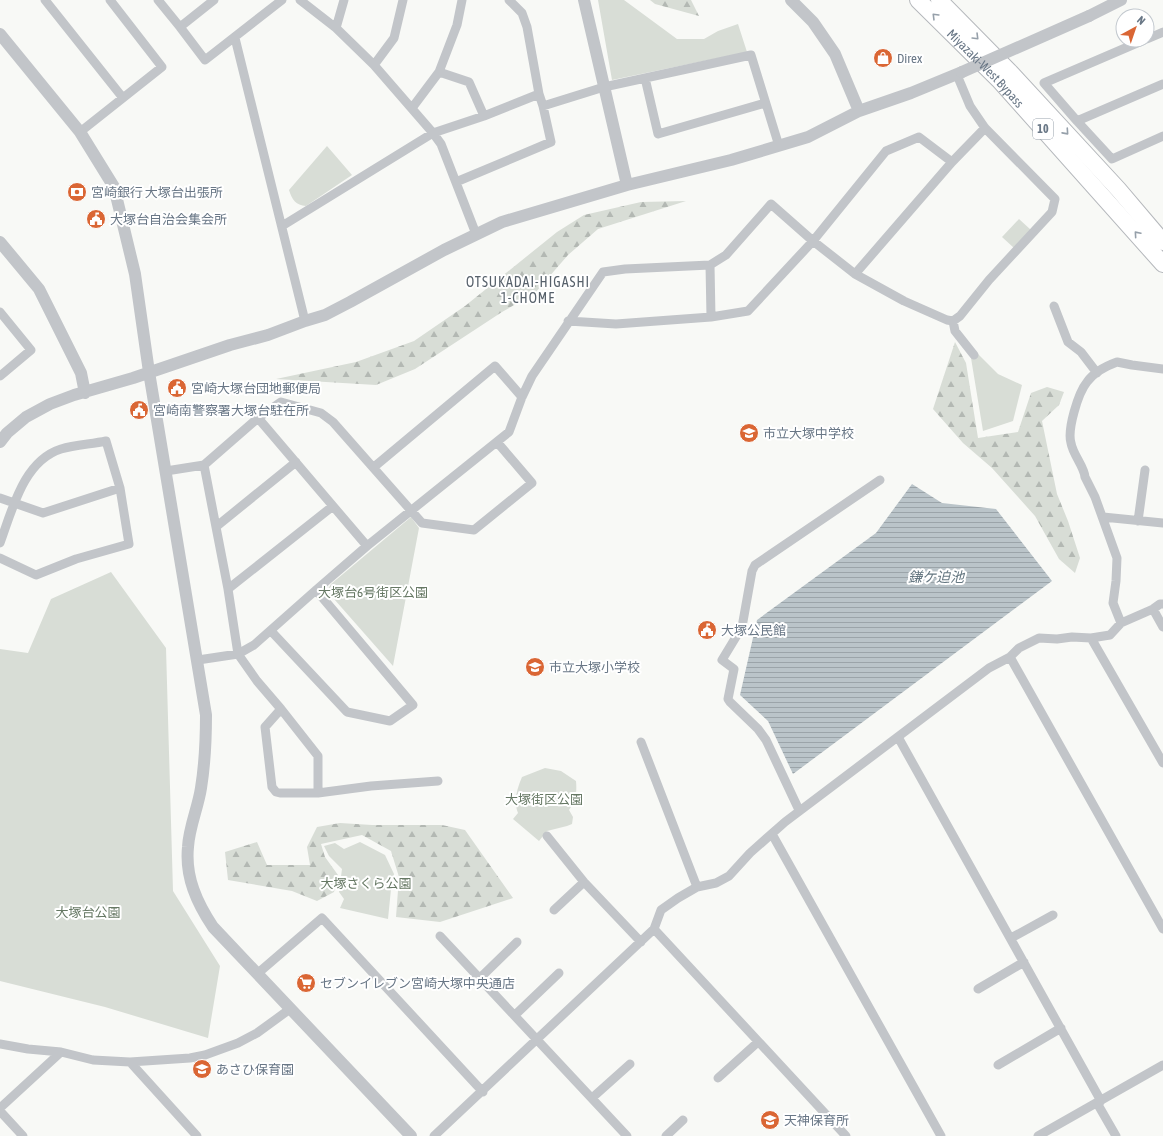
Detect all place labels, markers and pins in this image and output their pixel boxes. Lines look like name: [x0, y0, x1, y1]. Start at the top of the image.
shop icon: Direx: [872, 47, 894, 69]
place label: Direx: [897, 51, 923, 66]
bank icon: 宮崎銀行 大塚台出張所: [66, 181, 88, 203]
place label: 宮崎銀行 大塚台出張所: [91, 185, 223, 200]
public building icon: 大塚台自治会集会所: [85, 208, 107, 230]
place label: 大塚台自治会集会所: [110, 212, 227, 227]
public building icon: 宮崎大塚台団地郵便局: [166, 377, 188, 399]
place label: 宮崎大塚台団地郵便局: [191, 381, 321, 396]
public building icon: 宮崎南警察署大塚台駐在所: [128, 399, 150, 421]
place label: 宮崎南警察署大塚台駐在所: [153, 403, 309, 418]
school or university icon: 市立大塚中学校: [738, 422, 760, 444]
place label: 市立大塚中学校: [763, 426, 854, 441]
public building icon: 大塚公民館: [696, 619, 718, 641]
place label: 大塚公民館: [721, 623, 786, 638]
school or university icon: 市立大塚小学校: [524, 656, 546, 678]
place label: 市立大塚小学校: [549, 660, 640, 675]
supermarket icon: セブンイレブン宮崎大塚中央通店: [295, 972, 317, 994]
place label: セブンイレブン宮崎大塚中央通店: [320, 976, 515, 991]
school or university icon: あさひ保育園: [191, 1058, 213, 1080]
place label: あさひ保育園: [216, 1062, 294, 1077]
school or university icon: 天神保育所: [759, 1109, 781, 1131]
place label: 天神保育所: [784, 1113, 849, 1128]

